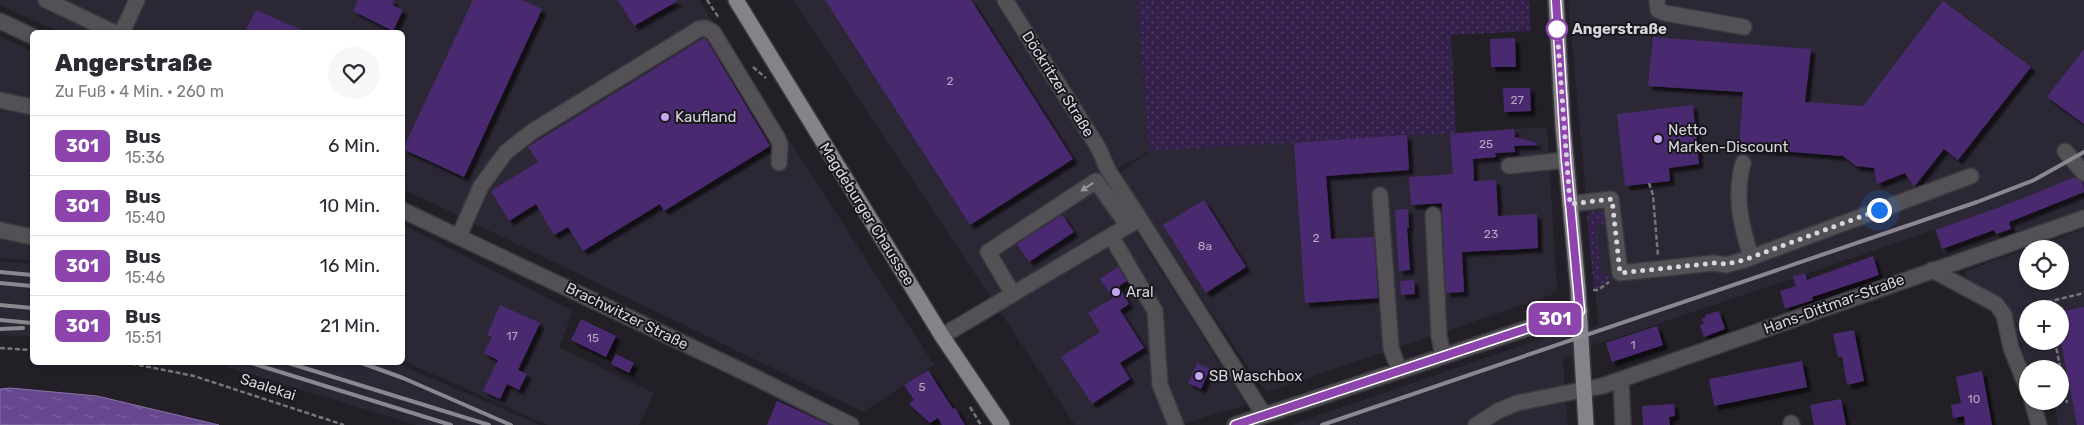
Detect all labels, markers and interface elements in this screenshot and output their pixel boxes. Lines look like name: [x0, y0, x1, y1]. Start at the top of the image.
marker: Angerstraße: [1546, 18, 1568, 40]
place label: Angerstraße: [1572, 20, 1667, 38]
street label: Döckritzer Straße: [1018, 28, 1098, 140]
button: heart: [328, 47, 380, 99]
text: Angerstraße: [55, 49, 212, 77]
house number: 2: [946, 74, 954, 88]
text: Zu Fuß · 4 Min. · 260 m: [55, 82, 224, 101]
house number: 27: [1510, 93, 1524, 107]
place label: Kaufland: [675, 108, 737, 126]
marker: Kaufland: [659, 111, 671, 123]
place label: Netto Marken-Discount: [1668, 121, 1788, 156]
text: Bus: [125, 125, 161, 148]
marker: Netto Marken-Discount: [1652, 133, 1664, 145]
text: 6 Min.: [328, 134, 380, 157]
text: 301: [66, 135, 99, 157]
house number: 25: [1479, 137, 1493, 151]
street label: Magdeburger Chaussee: [816, 139, 918, 289]
text: 15:36: [125, 148, 165, 167]
one-way arrow: [1080, 182, 1094, 192]
text: Bus: [125, 185, 161, 208]
text: 10 Min.: [319, 194, 380, 217]
text: 301: [66, 195, 99, 217]
your location: [1867, 198, 1892, 223]
text: 15:40: [125, 208, 166, 227]
house number: 23: [1484, 227, 1498, 241]
house number: 2: [1312, 231, 1320, 245]
house number: 8a: [1198, 239, 1212, 253]
map controls: [2019, 240, 2069, 410]
button: locate: [2019, 240, 2069, 290]
text: Bus: [125, 245, 161, 268]
text: 16 Min.: [320, 254, 380, 277]
text: 301: [66, 255, 99, 277]
text: 15:46: [125, 268, 165, 287]
street label: Hans-Dittmar-Straße: [1761, 270, 1907, 338]
street label: Brachwitzer Straße: [563, 279, 691, 353]
place label: Aral: [1126, 283, 1154, 301]
marker: Aral: [1110, 286, 1122, 298]
button: +: [2019, 300, 2069, 350]
line badge: 301: [1526, 303, 1584, 335]
text: Bus: [125, 305, 161, 328]
text: 301: [1538, 308, 1572, 330]
text: 21 Min.: [320, 314, 380, 337]
text: 301: [66, 315, 99, 337]
text: 15:51: [125, 328, 162, 347]
house number: 17: [506, 329, 518, 343]
house number: 15: [587, 331, 599, 345]
house number: 1: [1630, 338, 1636, 352]
button: −: [2019, 360, 2069, 410]
place label: SB Waschbox: [1209, 367, 1302, 385]
street label: Saalekai: [238, 370, 298, 404]
marker: SB Waschbox: [1193, 370, 1205, 382]
house number: 5: [918, 380, 926, 394]
house number: 10: [1968, 392, 1980, 406]

